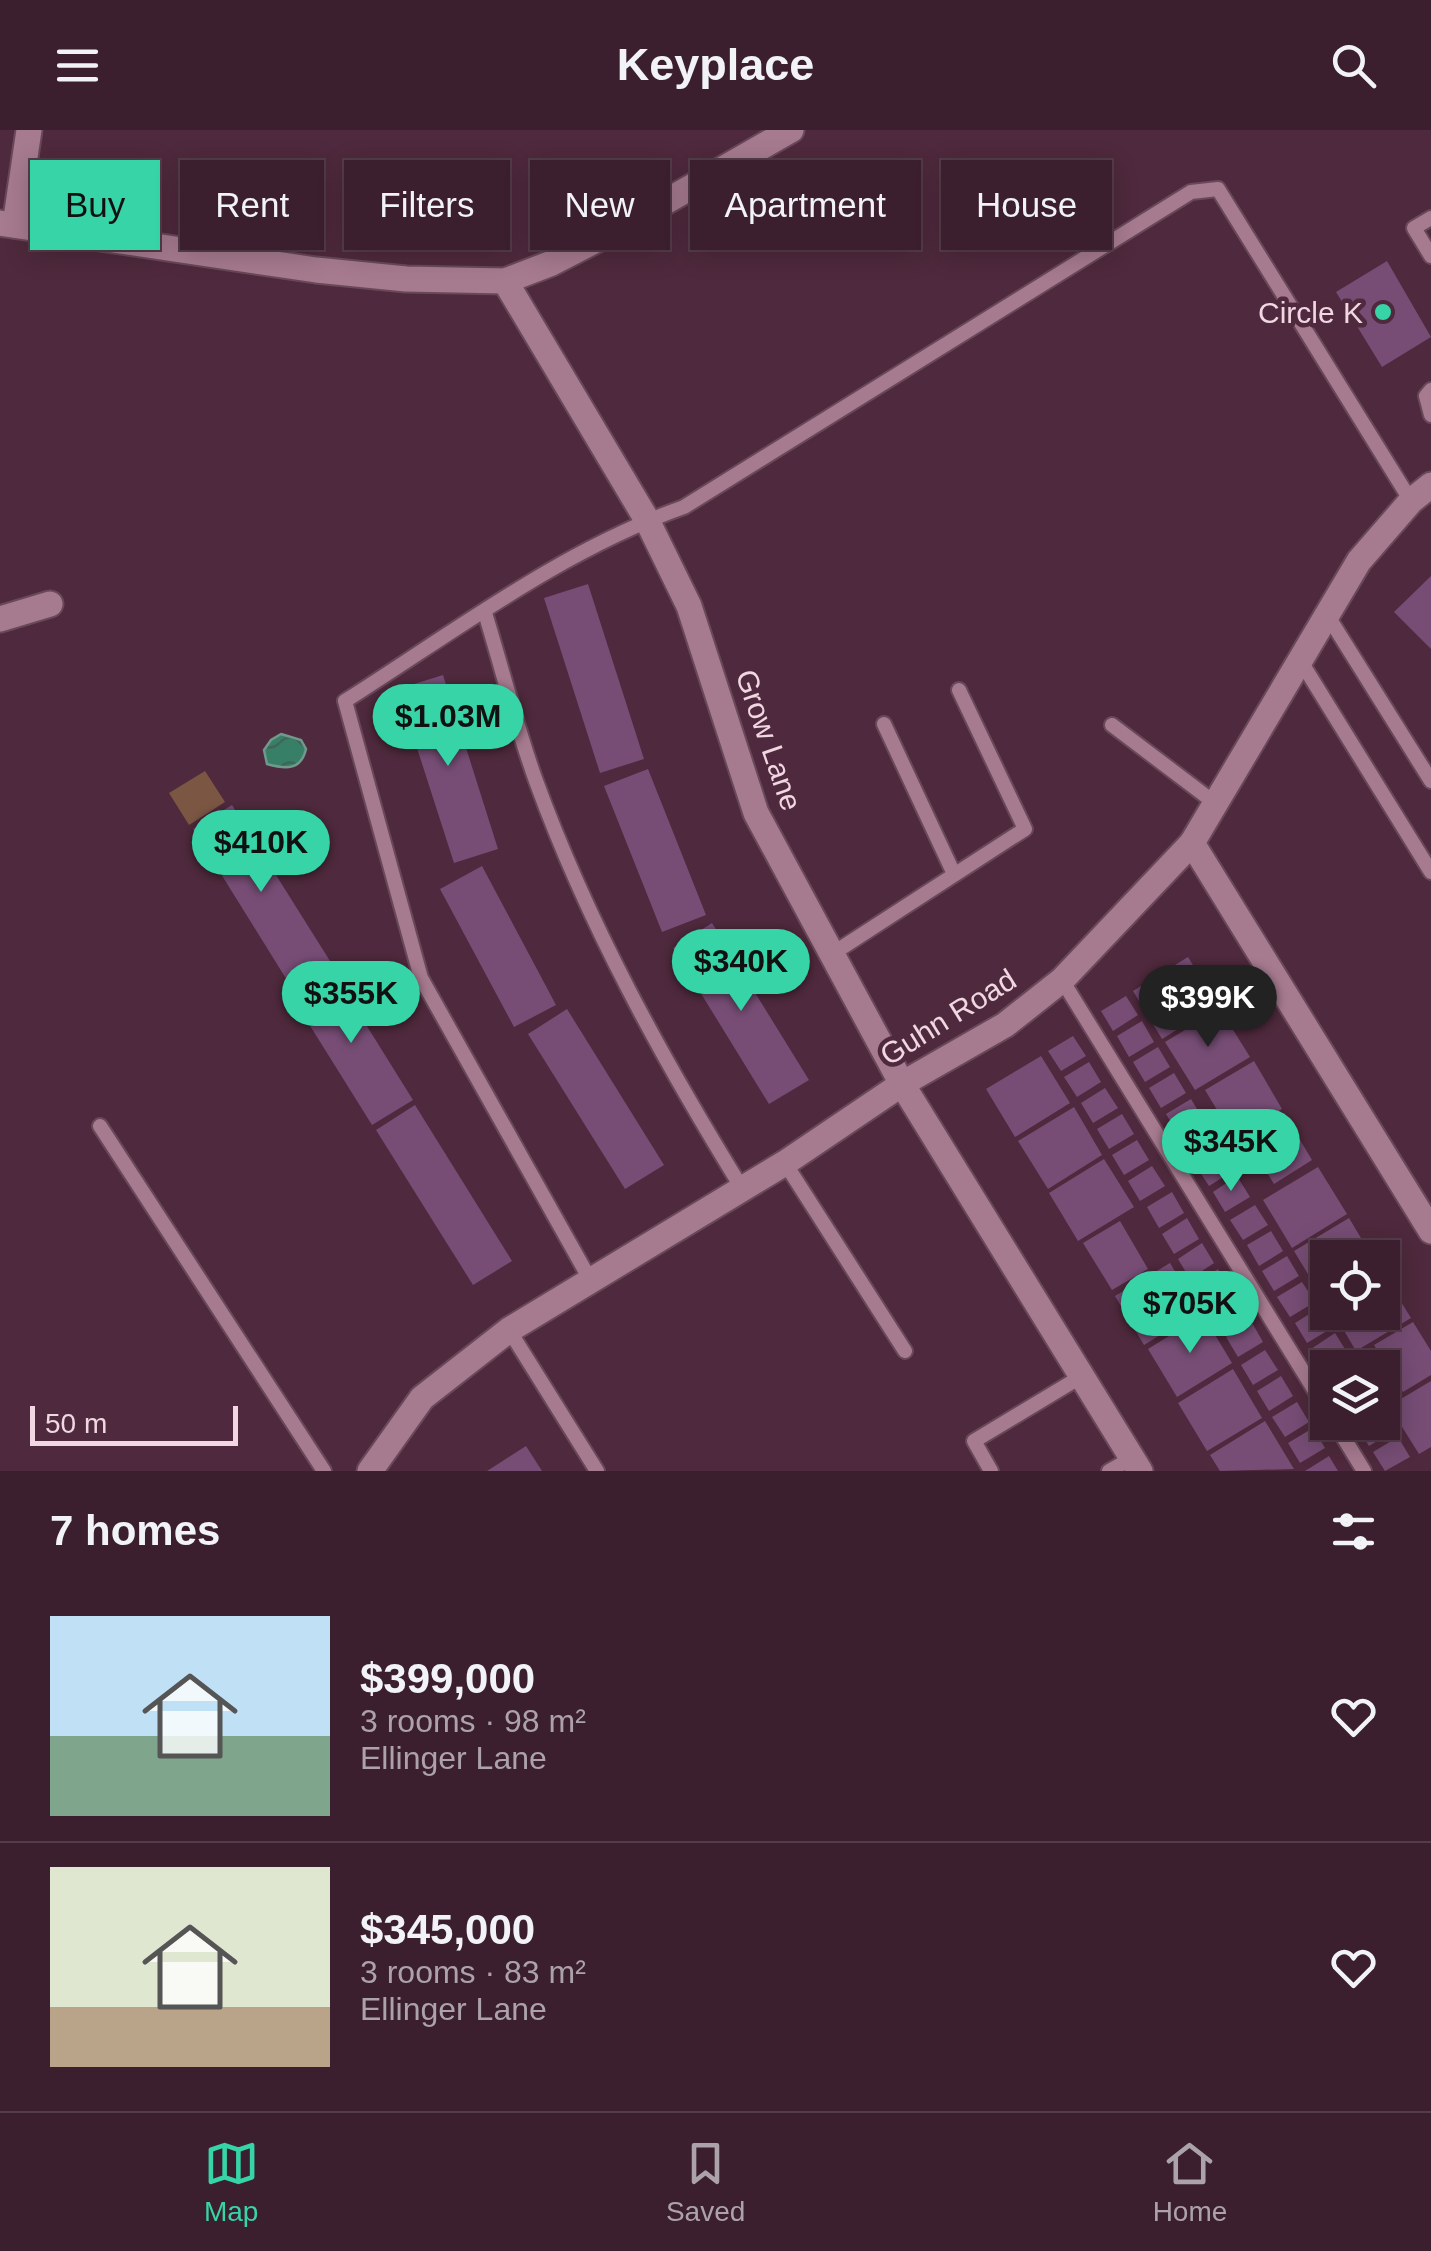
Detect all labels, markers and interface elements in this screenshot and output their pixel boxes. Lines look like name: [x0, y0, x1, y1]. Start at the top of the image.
icon: menu: [50, 38, 105, 93]
icon: search: [1326, 38, 1381, 93]
text: Keyplace: [617, 39, 814, 90]
chip: Buy: [30, 160, 160, 250]
chip: Rent: [180, 160, 324, 250]
chip: Filters: [344, 160, 510, 250]
chip: New: [530, 160, 670, 250]
chip: Apartment: [690, 160, 921, 250]
chip: House: [941, 160, 1112, 250]
place label: Circle K: [1258, 296, 1363, 329]
marker: Circle K: [1372, 301, 1394, 323]
street label: Grow Lane: [730, 665, 808, 815]
pin: $1.03M: [367, 684, 529, 769]
text: $1.03M: [395, 698, 501, 734]
pin: $410K: [191, 810, 331, 895]
text: $410K: [214, 824, 308, 860]
pin: $340K: [671, 929, 811, 1014]
text: $340K: [694, 943, 788, 979]
pin: $355K: [281, 961, 421, 1046]
street label: Guhn Road: [874, 962, 1022, 1072]
pin: $399K: [1138, 965, 1278, 1050]
text: $355K: [304, 975, 398, 1011]
text: $399K: [1161, 979, 1255, 1015]
pin: $345K: [1161, 1109, 1301, 1194]
text: $345K: [1184, 1123, 1278, 1159]
map controls: [1310, 1240, 1400, 1440]
button: locate: [1310, 1240, 1400, 1330]
pin: $705K: [1120, 1271, 1260, 1356]
text: $705K: [1143, 1285, 1237, 1321]
button: layers: [1310, 1350, 1400, 1440]
scale bar: [30, 1401, 238, 1446]
text: 50 m: [45, 1408, 107, 1439]
icon: filters: [1326, 1504, 1381, 1559]
text: 7 homes: [50, 1507, 220, 1554]
text: $399,000: [360, 1655, 535, 1702]
icon: home: [130, 1656, 250, 1776]
icon: heart: [1326, 1689, 1381, 1744]
text: 3 rooms · 98 m²: [360, 1703, 586, 1739]
text: Ellinger Lane: [360, 1740, 547, 1776]
text: $345,000: [360, 1906, 535, 1953]
icon: home: [130, 1907, 250, 2027]
icon: heart: [1326, 1940, 1381, 1995]
text: 3 rooms · 83 m²: [360, 1954, 586, 1990]
text: Ellinger Lane: [360, 1991, 547, 2027]
tab: Map: [204, 2136, 259, 2228]
tab: Saved: [666, 2136, 745, 2228]
tab: Home: [1153, 2136, 1227, 2228]

